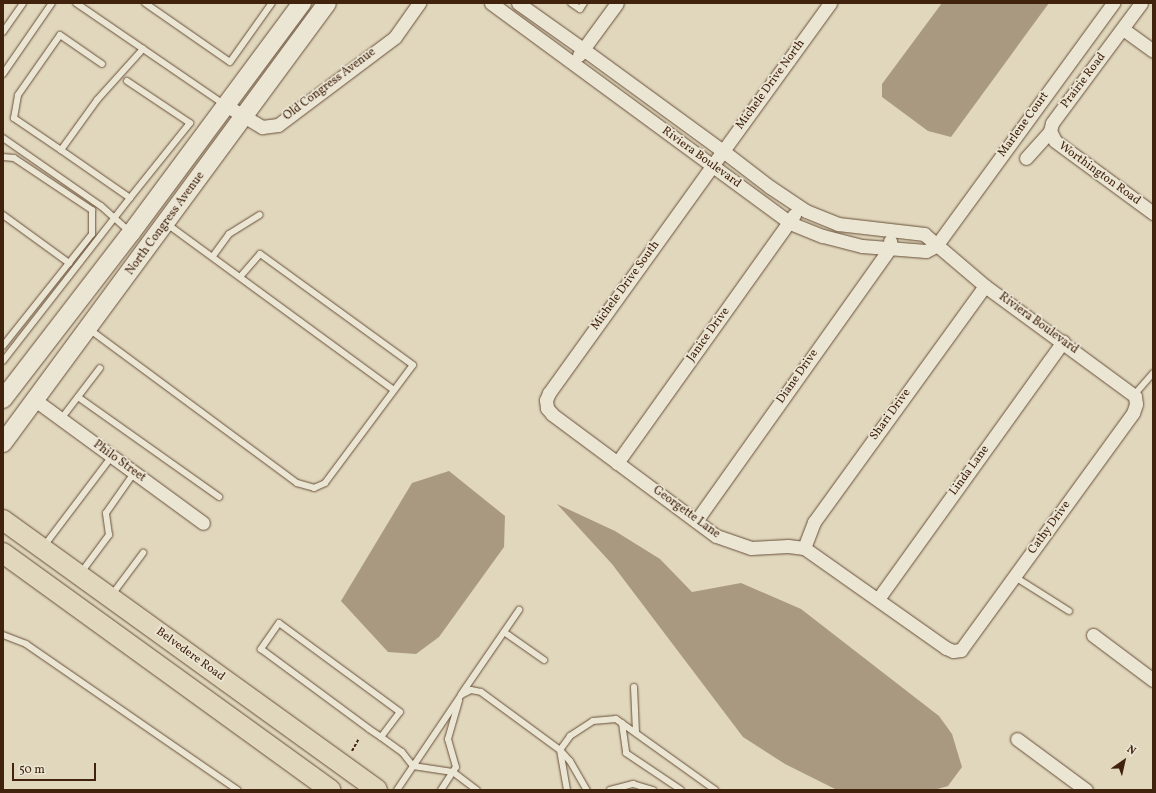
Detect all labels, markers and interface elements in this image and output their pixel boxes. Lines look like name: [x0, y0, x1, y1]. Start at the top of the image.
street label: Michele Drive North: [734, 37, 808, 133]
street label: Old Congress Avenue: [281, 46, 379, 124]
street label: Prairie Road: [1059, 51, 1109, 111]
street label: Marlene Court: [996, 90, 1052, 160]
street label: Riviera Boulevard: [658, 124, 744, 192]
street label: Worthington Road: [1055, 139, 1143, 209]
street label: North Congress Avenue: [124, 170, 208, 278]
street label: Michele Drive South: [589, 238, 663, 334]
street label: Riviera Boulevard: [995, 290, 1081, 358]
street label: Janice Drive: [685, 305, 733, 365]
street label: Diane Drive: [774, 347, 822, 407]
street label: Shari Drive: [868, 386, 914, 444]
street label: Philo Street: [90, 438, 148, 486]
street label: Linda Lane: [947, 443, 993, 499]
street label: Georgette Lane: [650, 484, 722, 542]
street label: Cathy Drive: [1026, 498, 1074, 558]
street label: Belvedere Road: [153, 625, 227, 685]
north arrow: [1104, 741, 1144, 781]
text: N: [1123, 742, 1139, 759]
scale bar: [14, 755, 98, 781]
text: 50 m: [19, 762, 45, 778]

